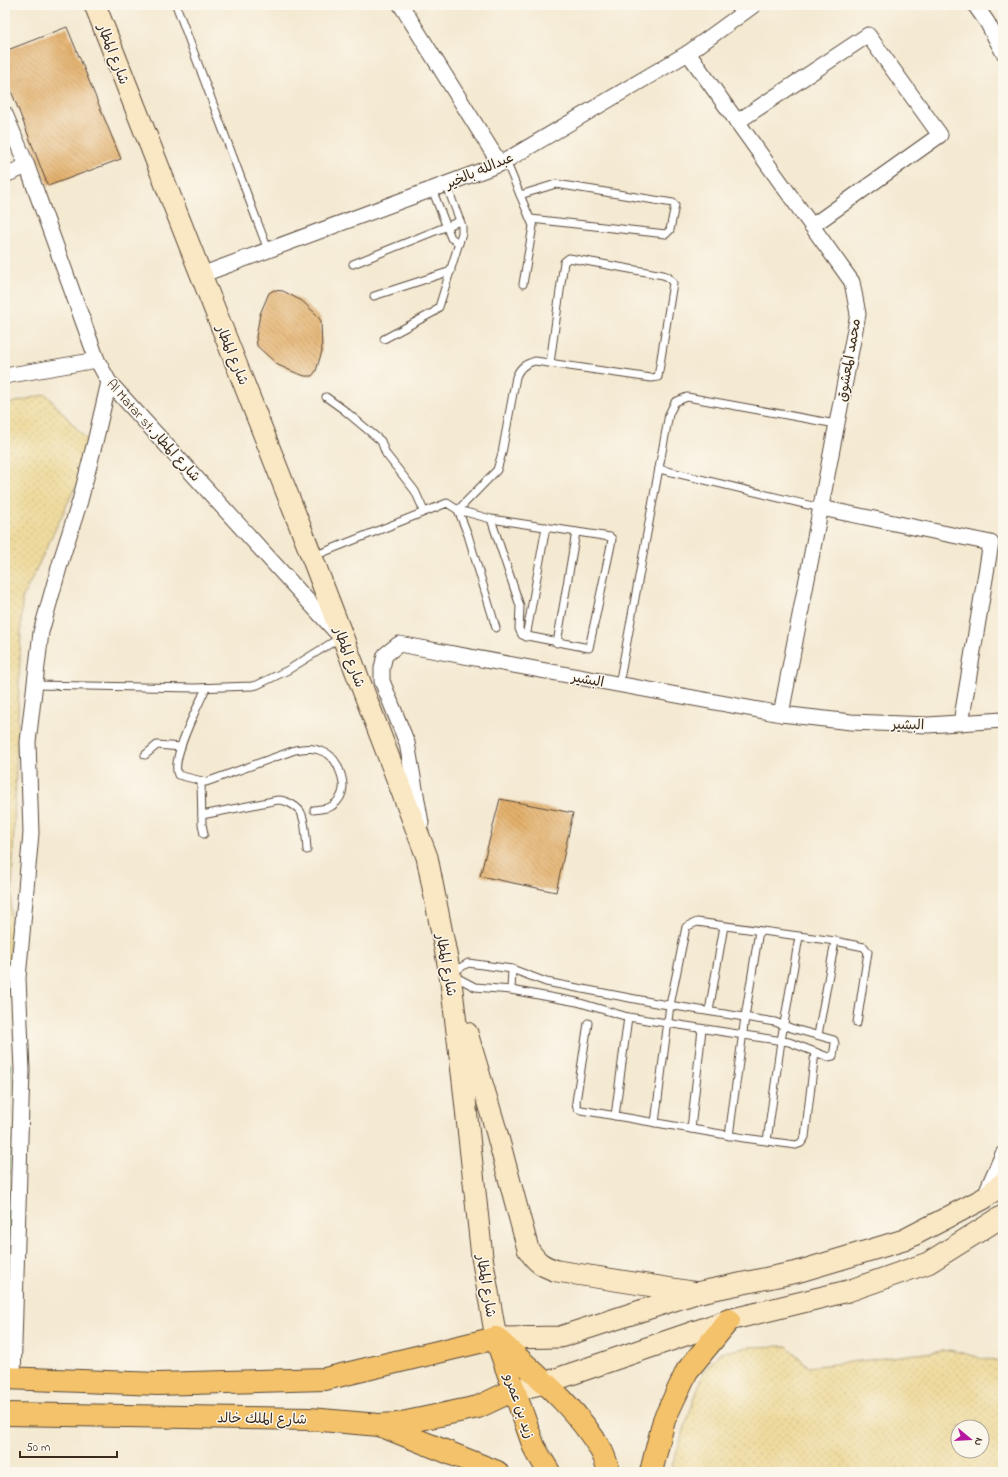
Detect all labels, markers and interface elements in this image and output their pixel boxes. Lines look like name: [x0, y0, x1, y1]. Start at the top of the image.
street label: شارع المطار: [91, 20, 134, 88]
street label: عبدالله بالخير: [441, 148, 517, 196]
street label: محمد المعشوق: [832, 317, 867, 403]
street label: شارع المطار: [210, 321, 253, 389]
street label: Al Matar st. شارع المطار: [101, 375, 205, 487]
street label: شارع المطار: [327, 623, 370, 691]
street label: البشير: [569, 667, 606, 694]
street label: البشير: [891, 715, 924, 736]
street label: شارع المطار: [430, 931, 461, 998]
street label: شارع المطار: [470, 1252, 501, 1319]
street label: زيد بن عمرو: [497, 1370, 539, 1442]
street label: شارع الملك خالد: [217, 1408, 307, 1431]
north arrow: [950, 1419, 990, 1459]
scale bar: [20, 1433, 117, 1459]
text: N: [970, 1436, 987, 1448]
text: 50 m: [26, 1439, 50, 1457]

